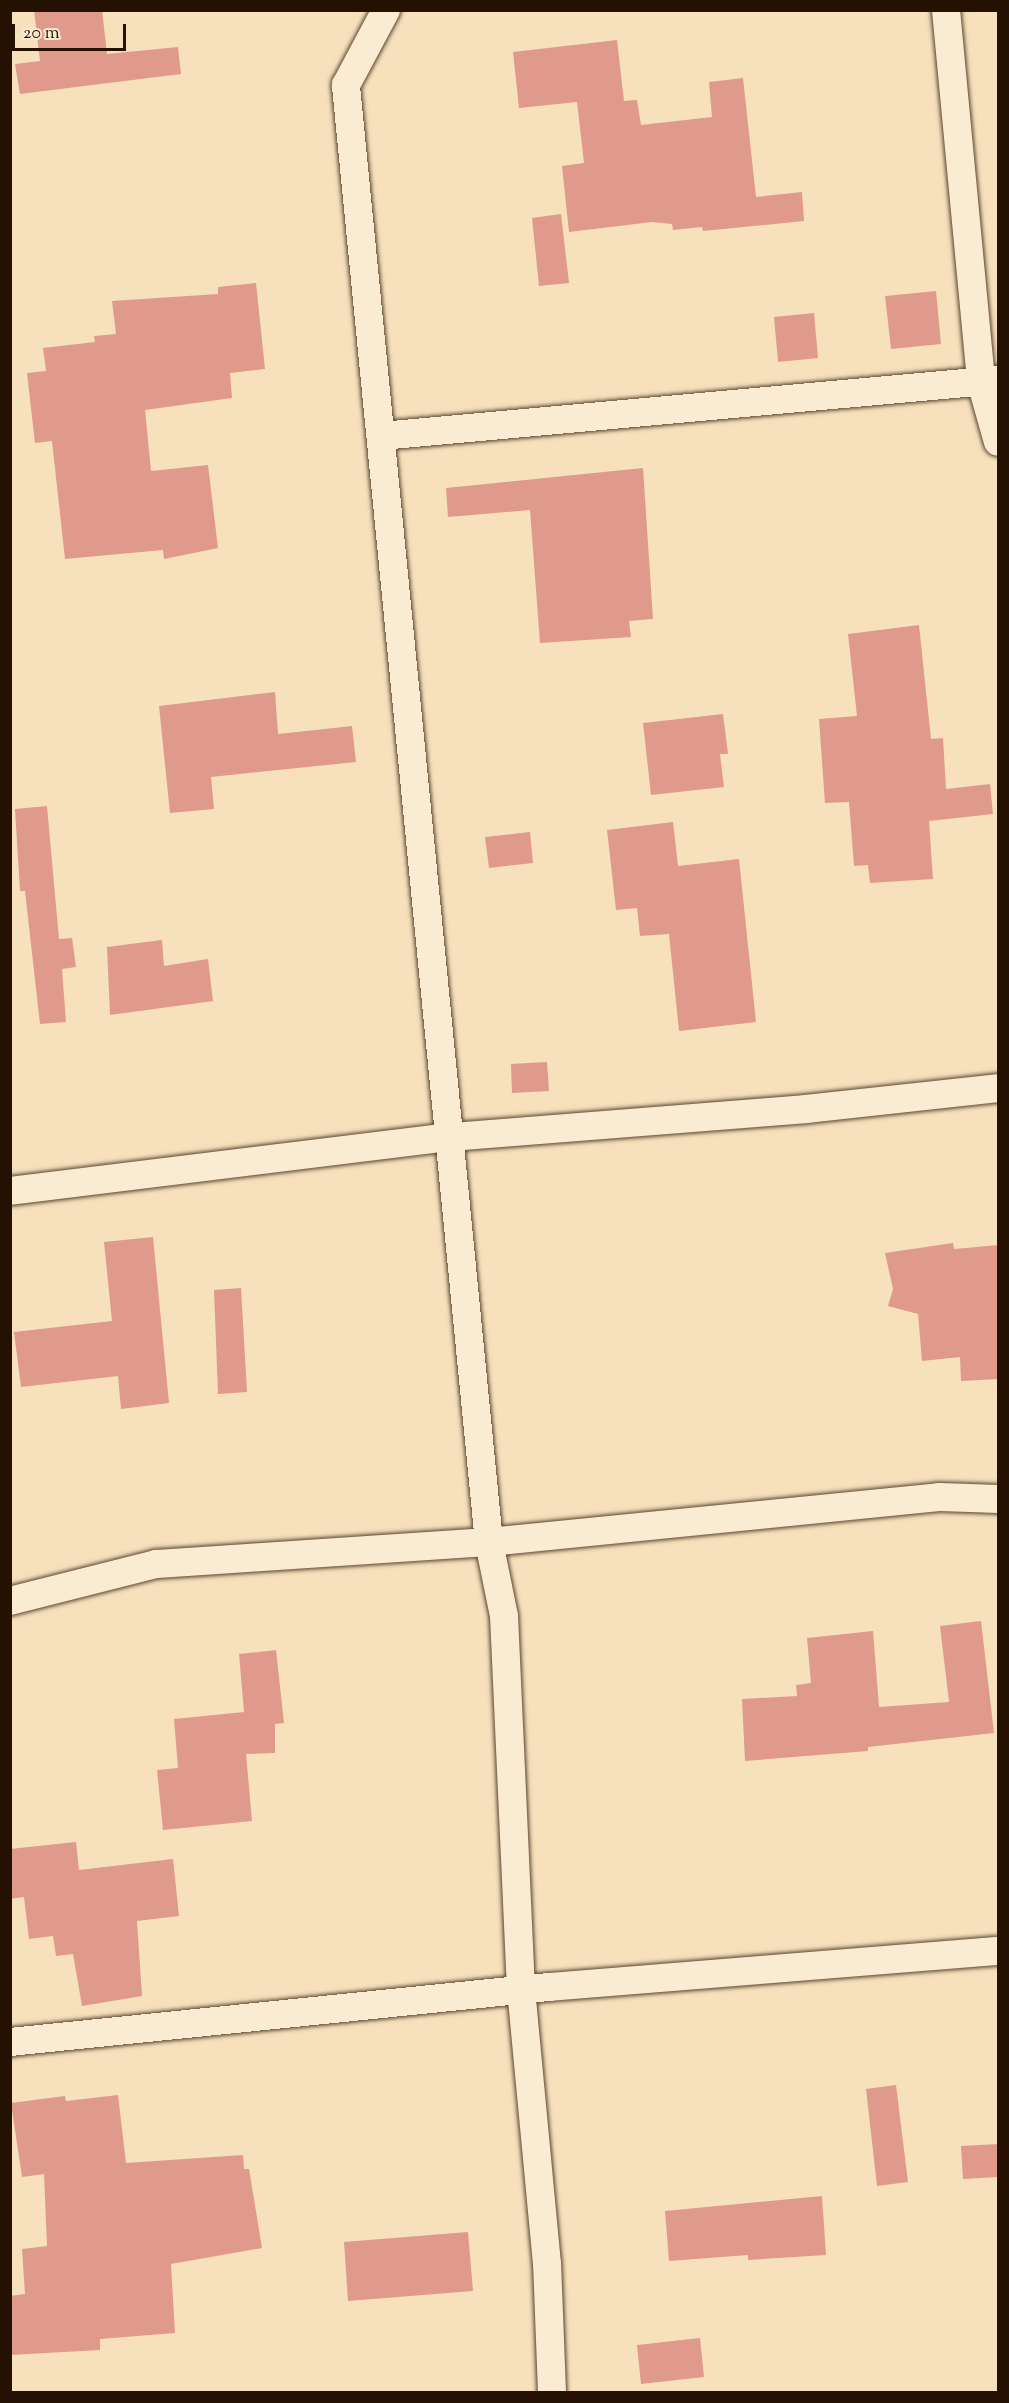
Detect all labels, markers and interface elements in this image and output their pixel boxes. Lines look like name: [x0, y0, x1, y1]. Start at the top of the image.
scale bar: [15, 12, 129, 50]
text: 20 m: [23, 21, 60, 47]

